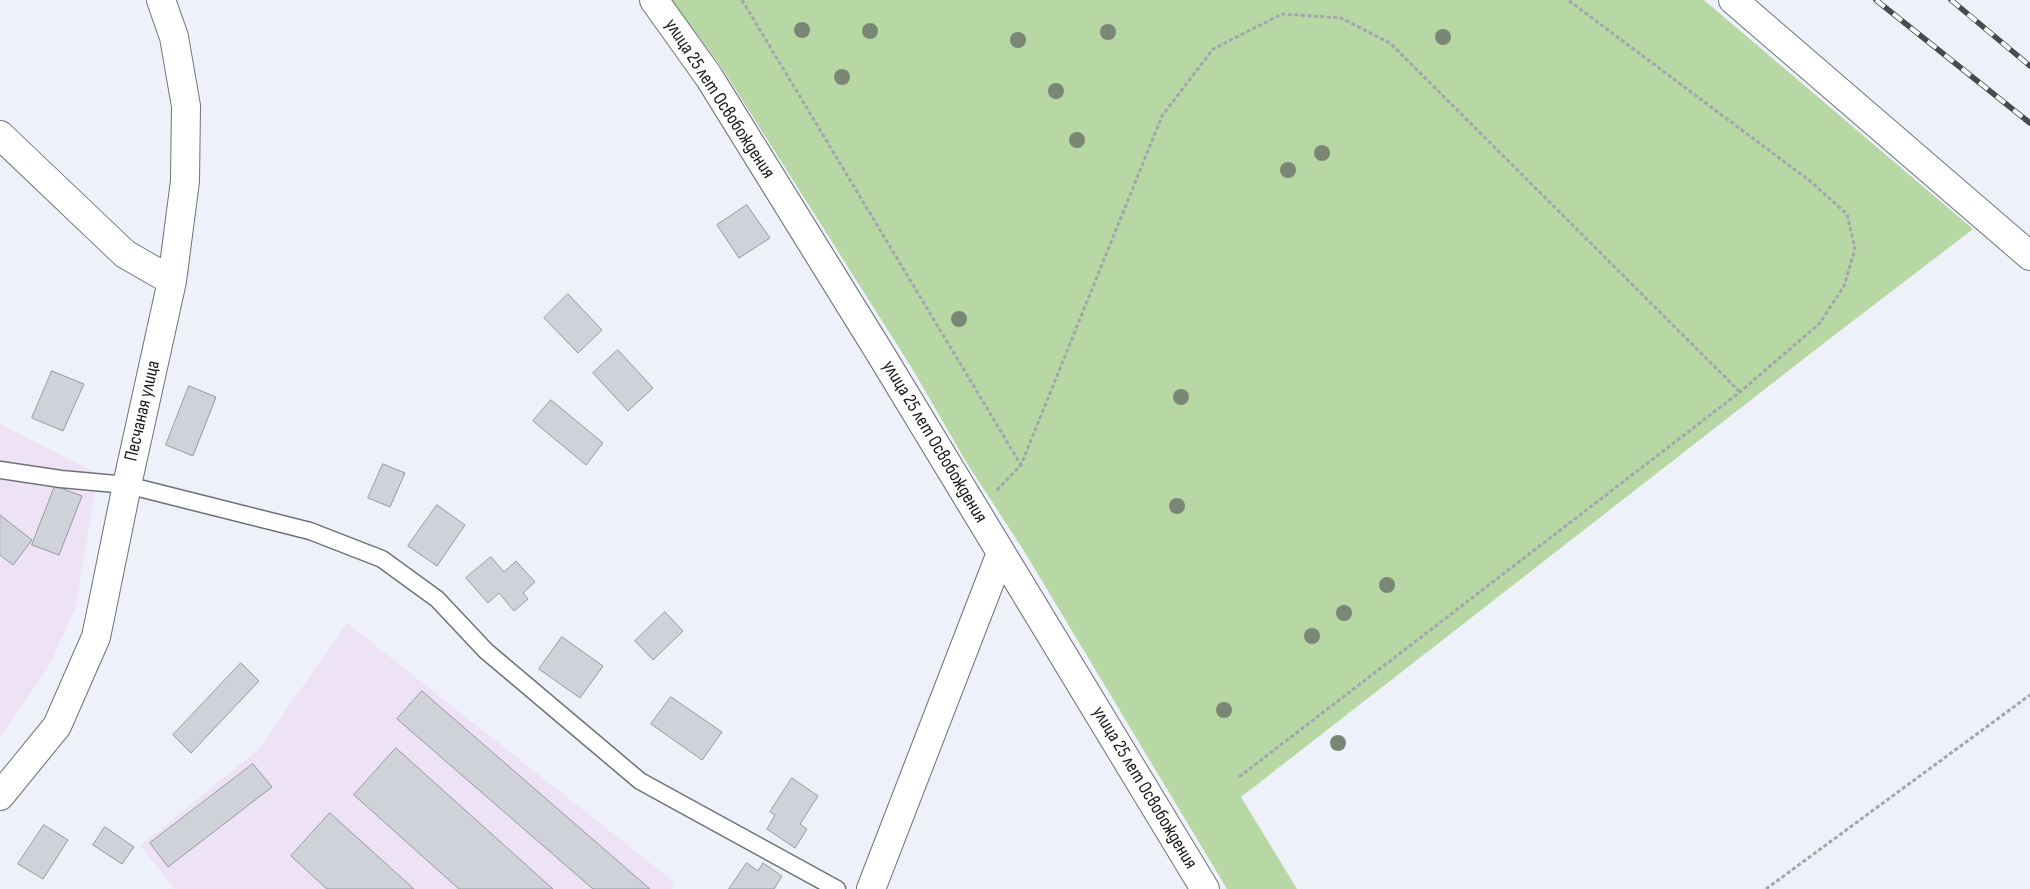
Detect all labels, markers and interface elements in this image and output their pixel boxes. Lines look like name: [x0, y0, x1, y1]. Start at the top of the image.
street label: улица 25 лет Освобождения: [659, 15, 779, 183]
street label: улица 25 лет Освобождения: [876, 357, 992, 527]
street label: Песчаная улица: [120, 358, 166, 464]
street label: улица 25 лет Освобождения: [1086, 703, 1202, 873]

